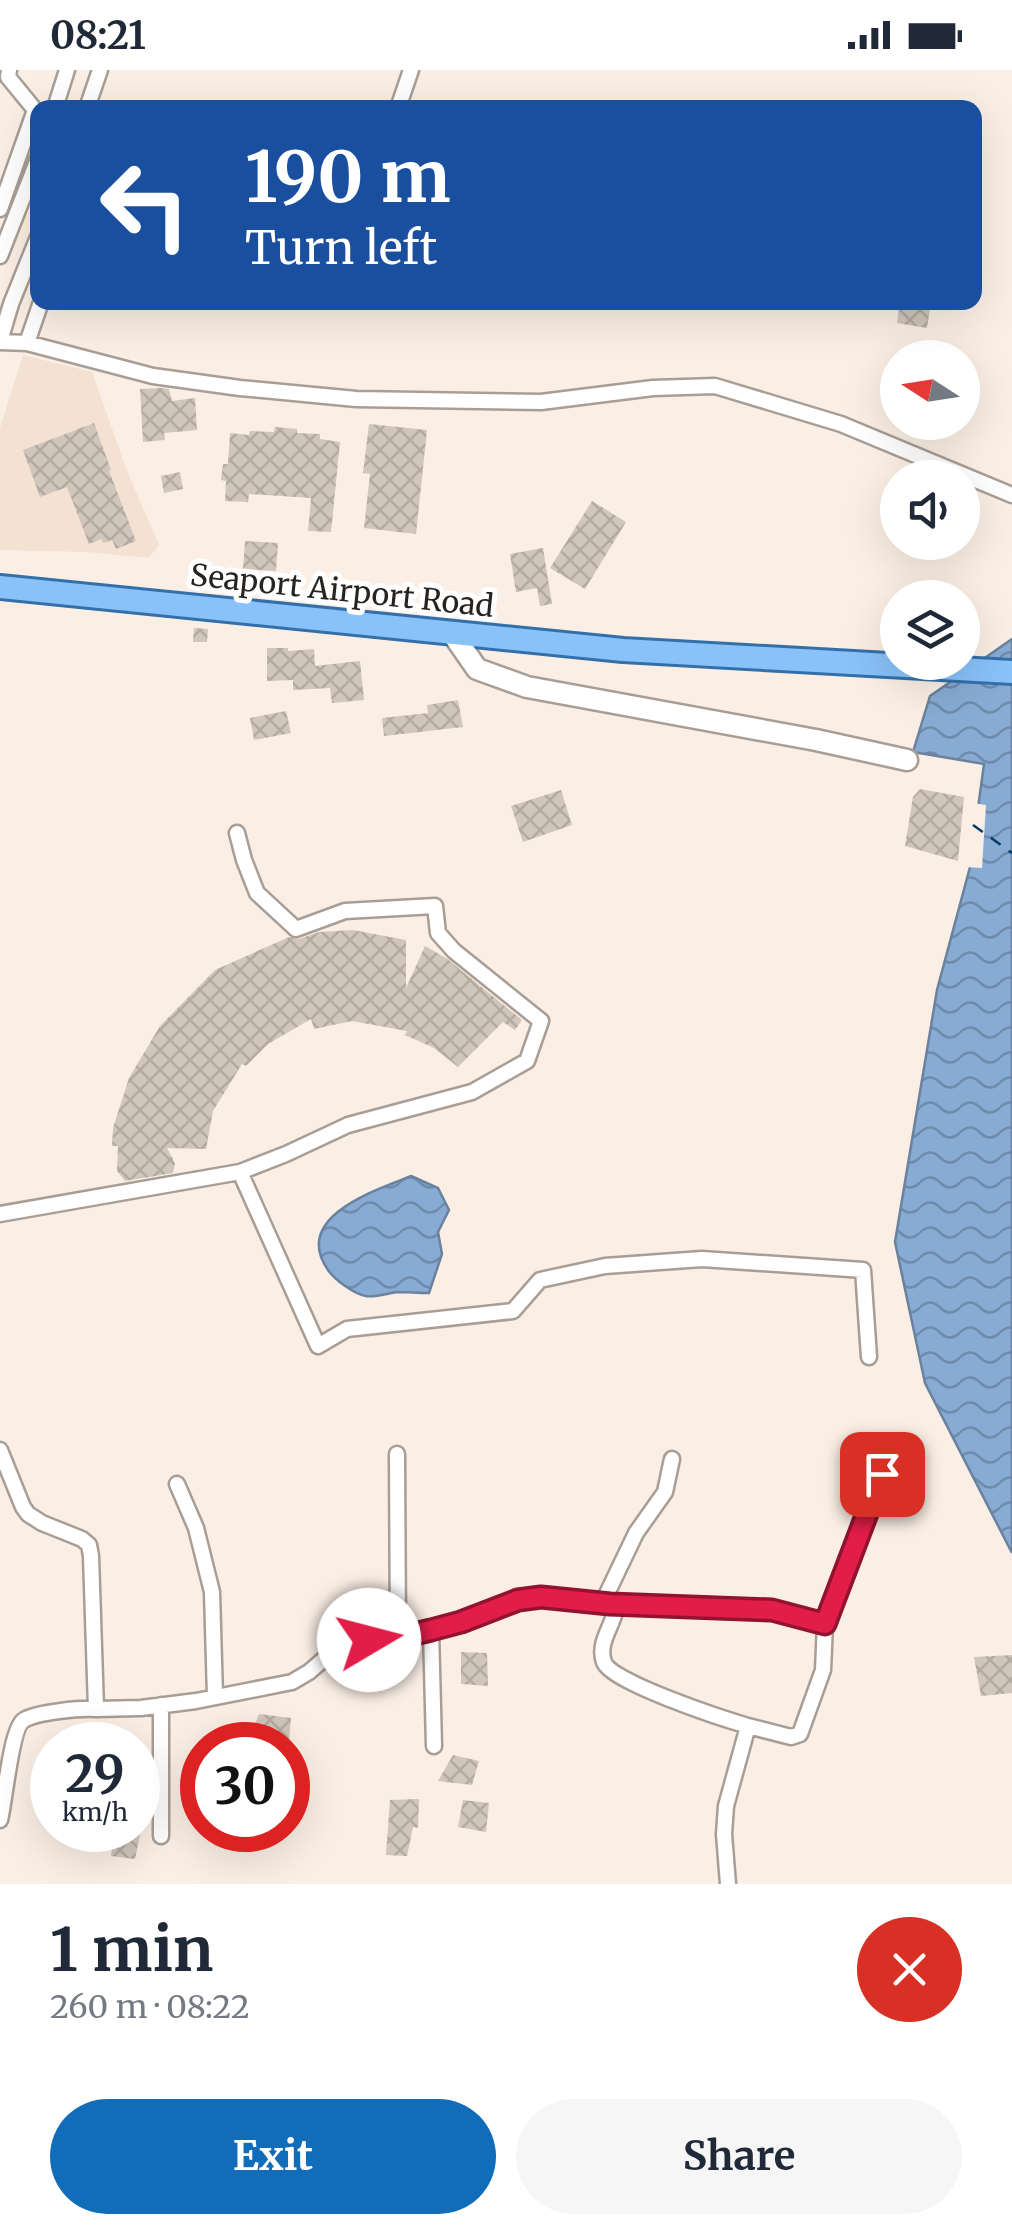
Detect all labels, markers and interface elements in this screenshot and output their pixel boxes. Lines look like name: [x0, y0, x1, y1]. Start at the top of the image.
text: 08:21: [50, 12, 146, 59]
text: 190 m: [245, 133, 451, 221]
icon: left: [80, 140, 210, 270]
text: Turn left: [245, 220, 437, 276]
north arrow: [880, 340, 980, 440]
map controls: [880, 340, 980, 680]
button: sound: [880, 460, 980, 560]
street label: Seaport Airport Road: [188, 555, 496, 625]
button: layers: [880, 580, 980, 680]
pin: [840, 1432, 925, 1517]
icon: arrive: [855, 1447, 910, 1502]
position arrow: [317, 1588, 421, 1692]
speed limit sign: 30: [180, 1722, 310, 1852]
text: 29: [65, 1743, 125, 1806]
text: km/h: [62, 1796, 128, 1828]
text: 1 min: [50, 1912, 213, 1987]
button: close: [857, 1917, 962, 2022]
text: 260 m · 08:22: [50, 1987, 250, 2027]
button: Exit: [50, 2099, 496, 2214]
button: Share: [516, 2099, 962, 2214]

